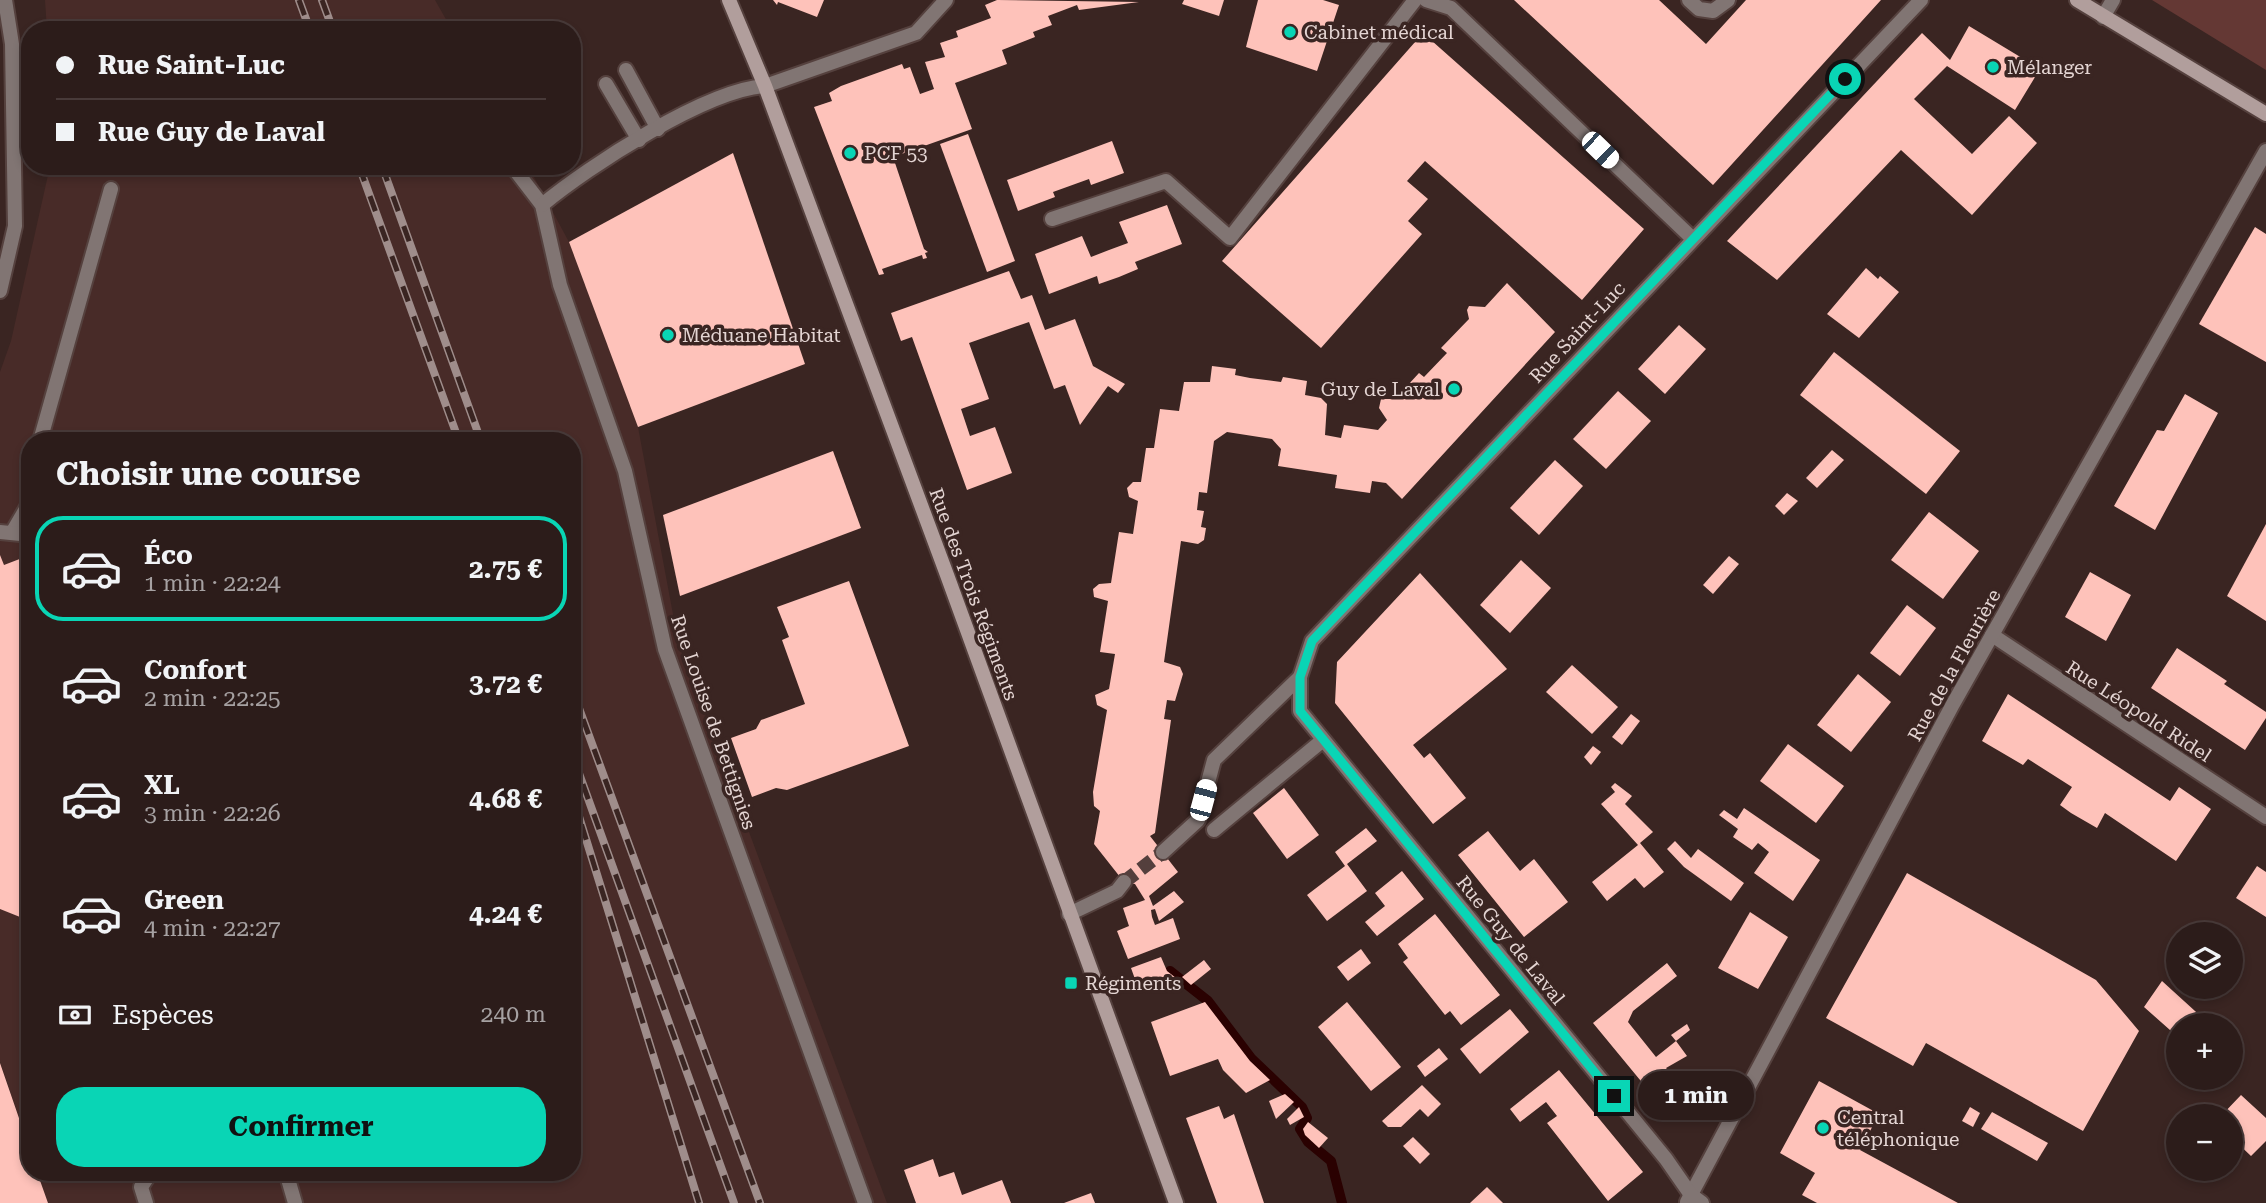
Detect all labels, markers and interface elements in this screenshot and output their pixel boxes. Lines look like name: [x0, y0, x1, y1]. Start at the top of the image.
place label: Cabinet médical: [1304, 21, 1454, 44]
marker: Cabinet médical: [1282, 24, 1298, 40]
text: Rue Saint-Luc: [98, 50, 285, 80]
place label: Mélanger: [2007, 56, 2092, 79]
marker: Mélanger: [1985, 59, 2001, 75]
route start: [1829, 63, 1861, 95]
text: Rue Guy de Laval: [98, 117, 325, 147]
car: [1578, 128, 1623, 172]
place label: PCF 53: [864, 142, 928, 165]
marker: PCF 53: [842, 145, 858, 161]
street label: Rue Saint-Luc: [1525, 277, 1630, 388]
place label: Méduane Habitat: [682, 324, 841, 347]
marker: Méduane Habitat: [660, 327, 676, 343]
place label: Guy de Laval: [1321, 378, 1440, 401]
marker: Guy de Laval: [1446, 381, 1462, 397]
text: Choisir une course: [56, 455, 360, 493]
street label: Rue des Trois Régiments: [924, 485, 1023, 704]
icon: car: [60, 537, 123, 600]
text: Éco: [144, 540, 193, 570]
text: 2.75 €: [469, 554, 542, 584]
text: 1 min · 22:24: [144, 570, 281, 597]
street label: Rue de la Fleurière: [1903, 585, 2006, 745]
street label: Rue Louise de Bettignies: [666, 612, 761, 832]
icon: car: [60, 652, 123, 715]
text: Confort: [144, 655, 247, 685]
street label: Rue Léopold Ridel: [2062, 656, 2216, 767]
text: 3.72 €: [469, 669, 542, 699]
text: 2 min · 22:25: [144, 685, 281, 712]
icon: car: [60, 767, 123, 830]
text: XL: [144, 770, 180, 800]
car: [1188, 777, 1219, 823]
text: 4.68 €: [469, 784, 542, 814]
text: 3 min · 22:26: [144, 800, 281, 827]
street label: Rue Guy de Laval: [1452, 871, 1570, 1009]
icon: car: [60, 882, 123, 945]
text: Green: [144, 885, 224, 915]
text: 4.24 €: [469, 899, 542, 929]
text: 4 min · 22:27: [144, 915, 281, 942]
map controls: [2166, 922, 2243, 1181]
button: layers: [2166, 922, 2243, 999]
place label: Régiments: [1085, 972, 1181, 995]
marker: Régiments: [1063, 975, 1079, 991]
icon: cash: [56, 996, 94, 1034]
text: Espèces: [112, 1000, 214, 1030]
text: 240 m: [481, 1001, 546, 1028]
button: +: [2166, 1013, 2243, 1090]
callout: 1 min: [1638, 1072, 1754, 1120]
route end: [1598, 1080, 1630, 1112]
text: 1 min: [1664, 1082, 1728, 1109]
button: Confirmer: [56, 1087, 546, 1167]
button: −: [2166, 1104, 2243, 1181]
place label: Central téléphonique: [1837, 1106, 1960, 1151]
marker: Central téléphonique: [1815, 1120, 1831, 1136]

